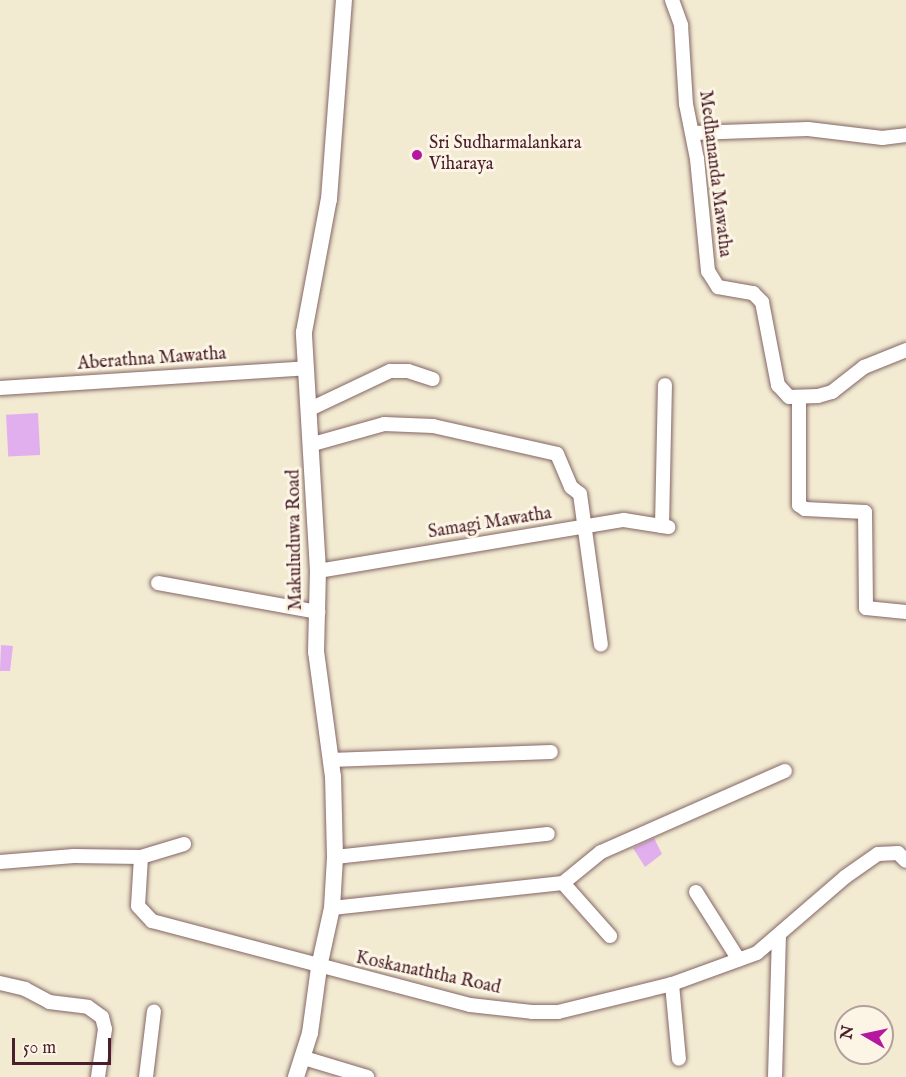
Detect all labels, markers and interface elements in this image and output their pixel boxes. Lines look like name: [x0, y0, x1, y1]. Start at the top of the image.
street label: Medhananda Mawatha: [693, 89, 735, 259]
place label: Sri Sudharmalankara Viharaya: [429, 134, 581, 176]
marker: Sri Sudharmalankara Viharaya: [410, 148, 424, 162]
street label: Aberathna Mawatha: [77, 344, 227, 376]
street label: Makuluduwa Road: [284, 469, 308, 611]
street label: Samagi Mawatha: [427, 504, 553, 544]
street label: Koskanaththa Road: [354, 948, 502, 1000]
north arrow: [834, 1005, 894, 1065]
text: N: [837, 1024, 859, 1041]
scale bar: [15, 1026, 114, 1064]
text: 50 m: [23, 1037, 56, 1060]

